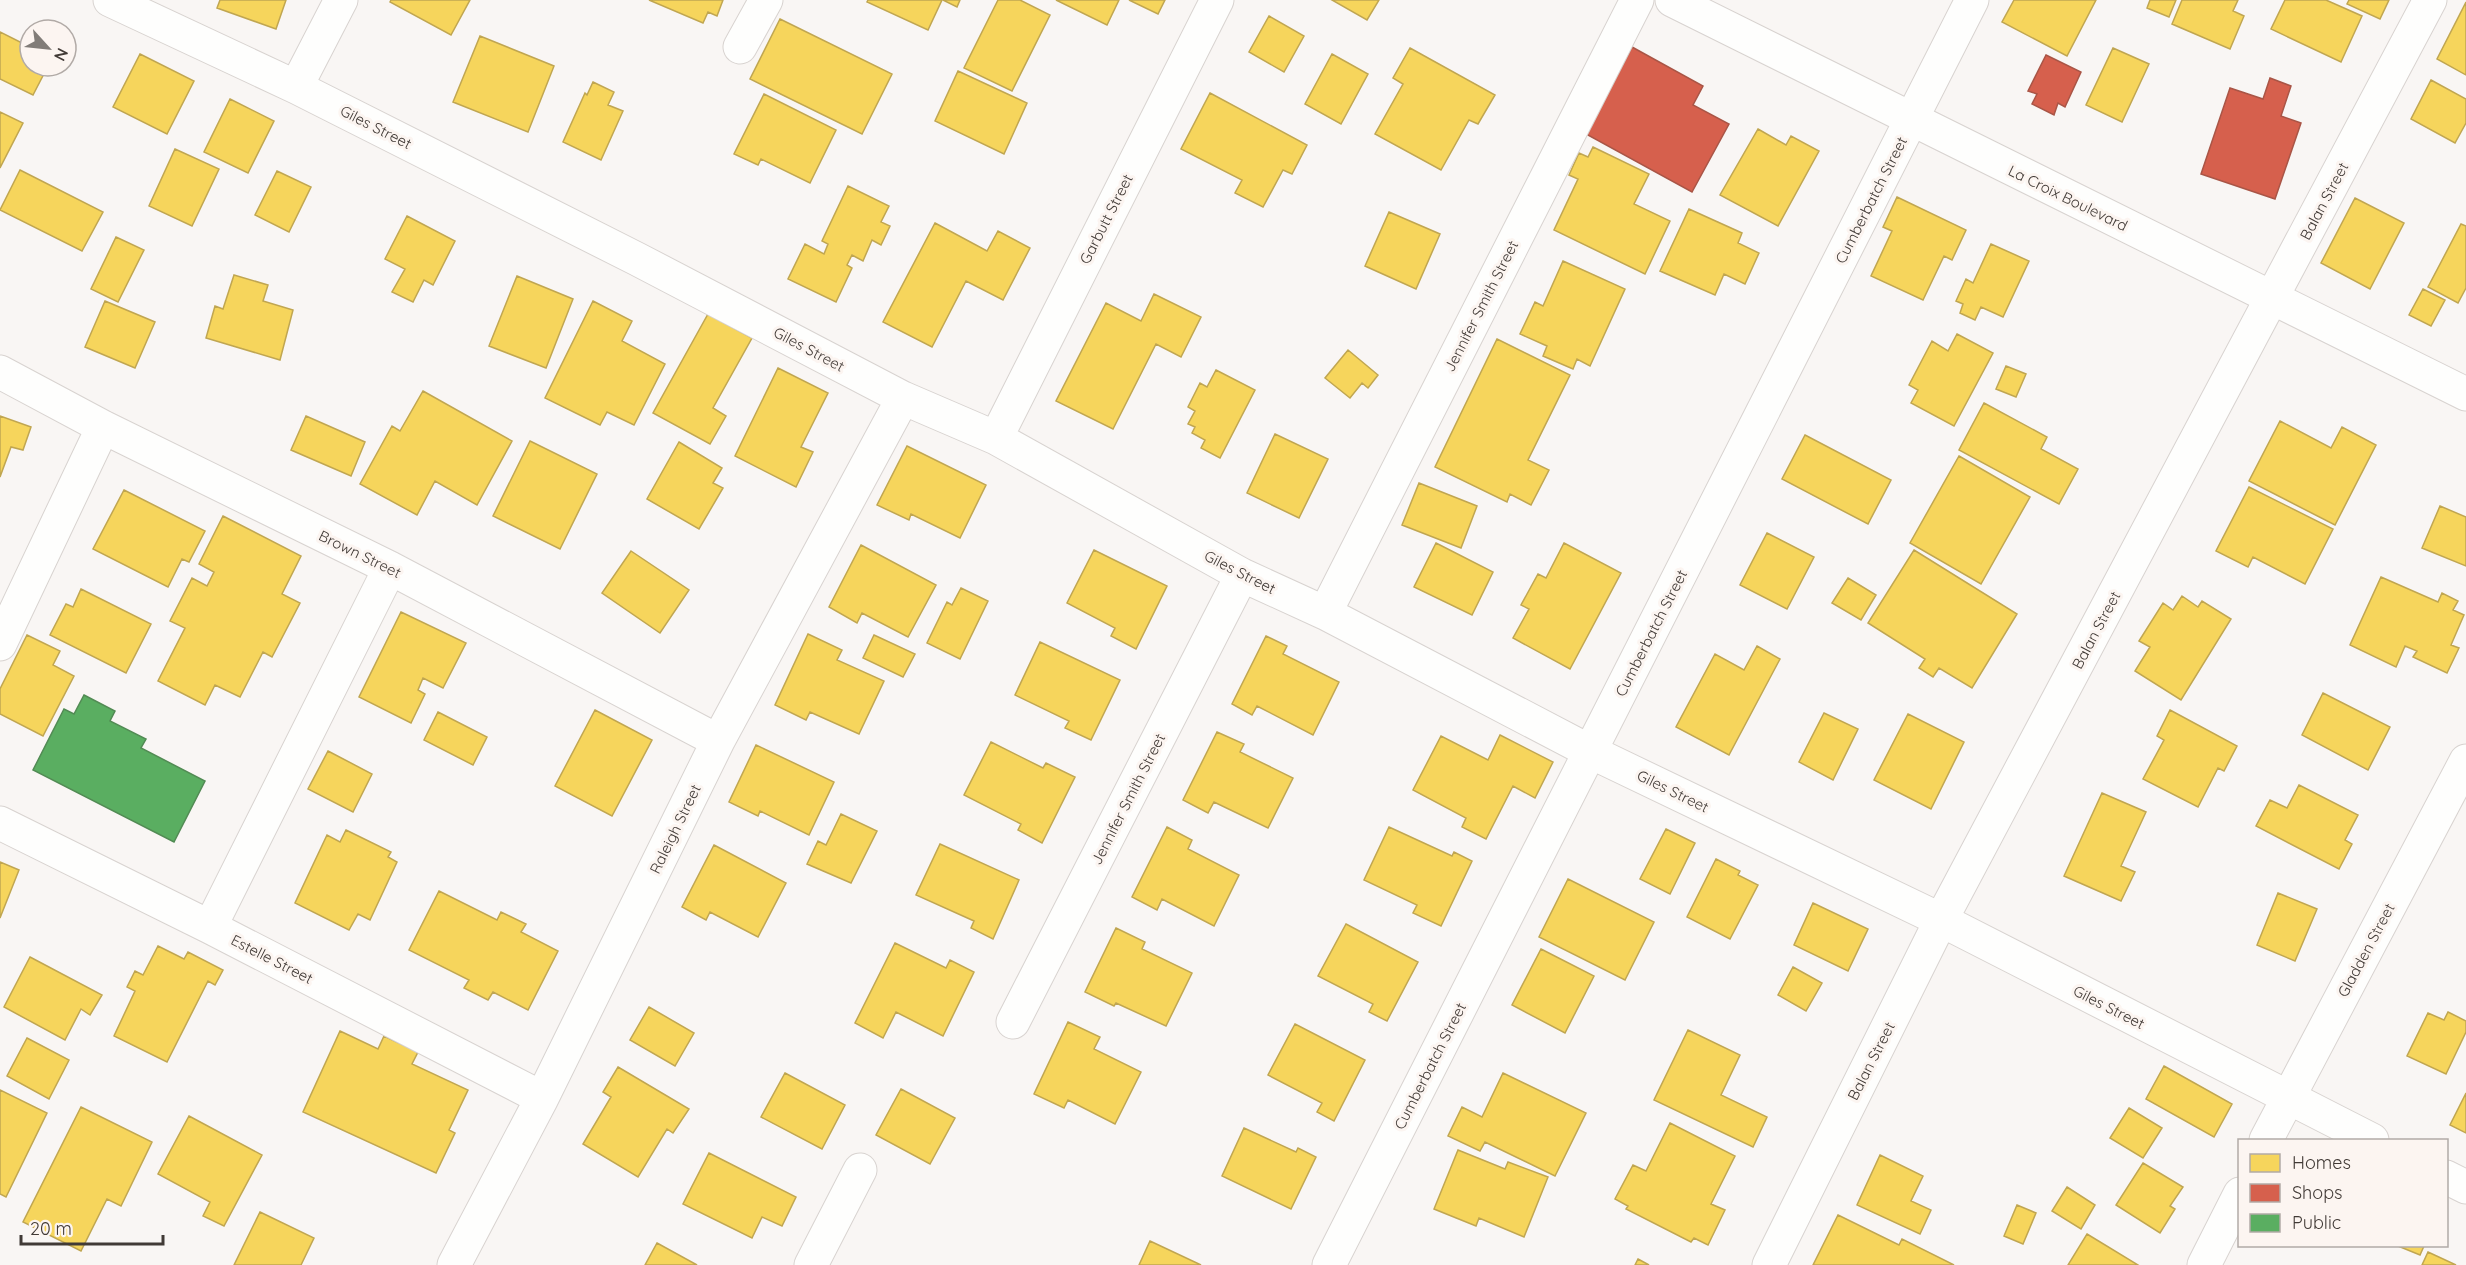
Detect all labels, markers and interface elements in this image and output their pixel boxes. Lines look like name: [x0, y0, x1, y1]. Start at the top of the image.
north arrow: [18, 18, 78, 78]
text: N: [50, 45, 73, 65]
street label: Giles Street: [337, 101, 415, 153]
street label: Cumberbatch Street: [1831, 133, 1911, 267]
street label: Balan Street: [2296, 159, 2352, 243]
street label: La Croix Boulevard: [2005, 161, 2131, 235]
street label: Garbutt Street: [1075, 171, 1137, 267]
street label: Jennifer Smith Street: [1440, 237, 1522, 375]
street label: Giles Street: [770, 322, 848, 376]
street label: Brown Street: [316, 526, 404, 582]
street label: Giles Street: [1201, 546, 1279, 598]
street label: Cumberbatch Street: [1611, 566, 1691, 700]
street label: Balan Street: [2068, 588, 2124, 672]
street label: Jennifer Smith Street: [1087, 730, 1169, 868]
street label: Giles Street: [1634, 765, 1712, 817]
street label: Raleigh Street: [645, 781, 705, 877]
street label: Gladden Street: [2333, 900, 2399, 1000]
street label: Estelle Street: [228, 930, 316, 988]
street label: Giles Street: [2070, 981, 2148, 1033]
street label: Cumberbatch Street: [1390, 999, 1470, 1133]
street label: Balan Street: [1843, 1019, 1899, 1103]
legend: [2238, 1139, 2448, 1247]
text: Homes: [2292, 1151, 2351, 1174]
text: Shops: [2292, 1181, 2343, 1204]
scale bar: [21, 1208, 164, 1246]
text: Public: [2292, 1211, 2341, 1234]
text: 20 m: [30, 1217, 72, 1240]

